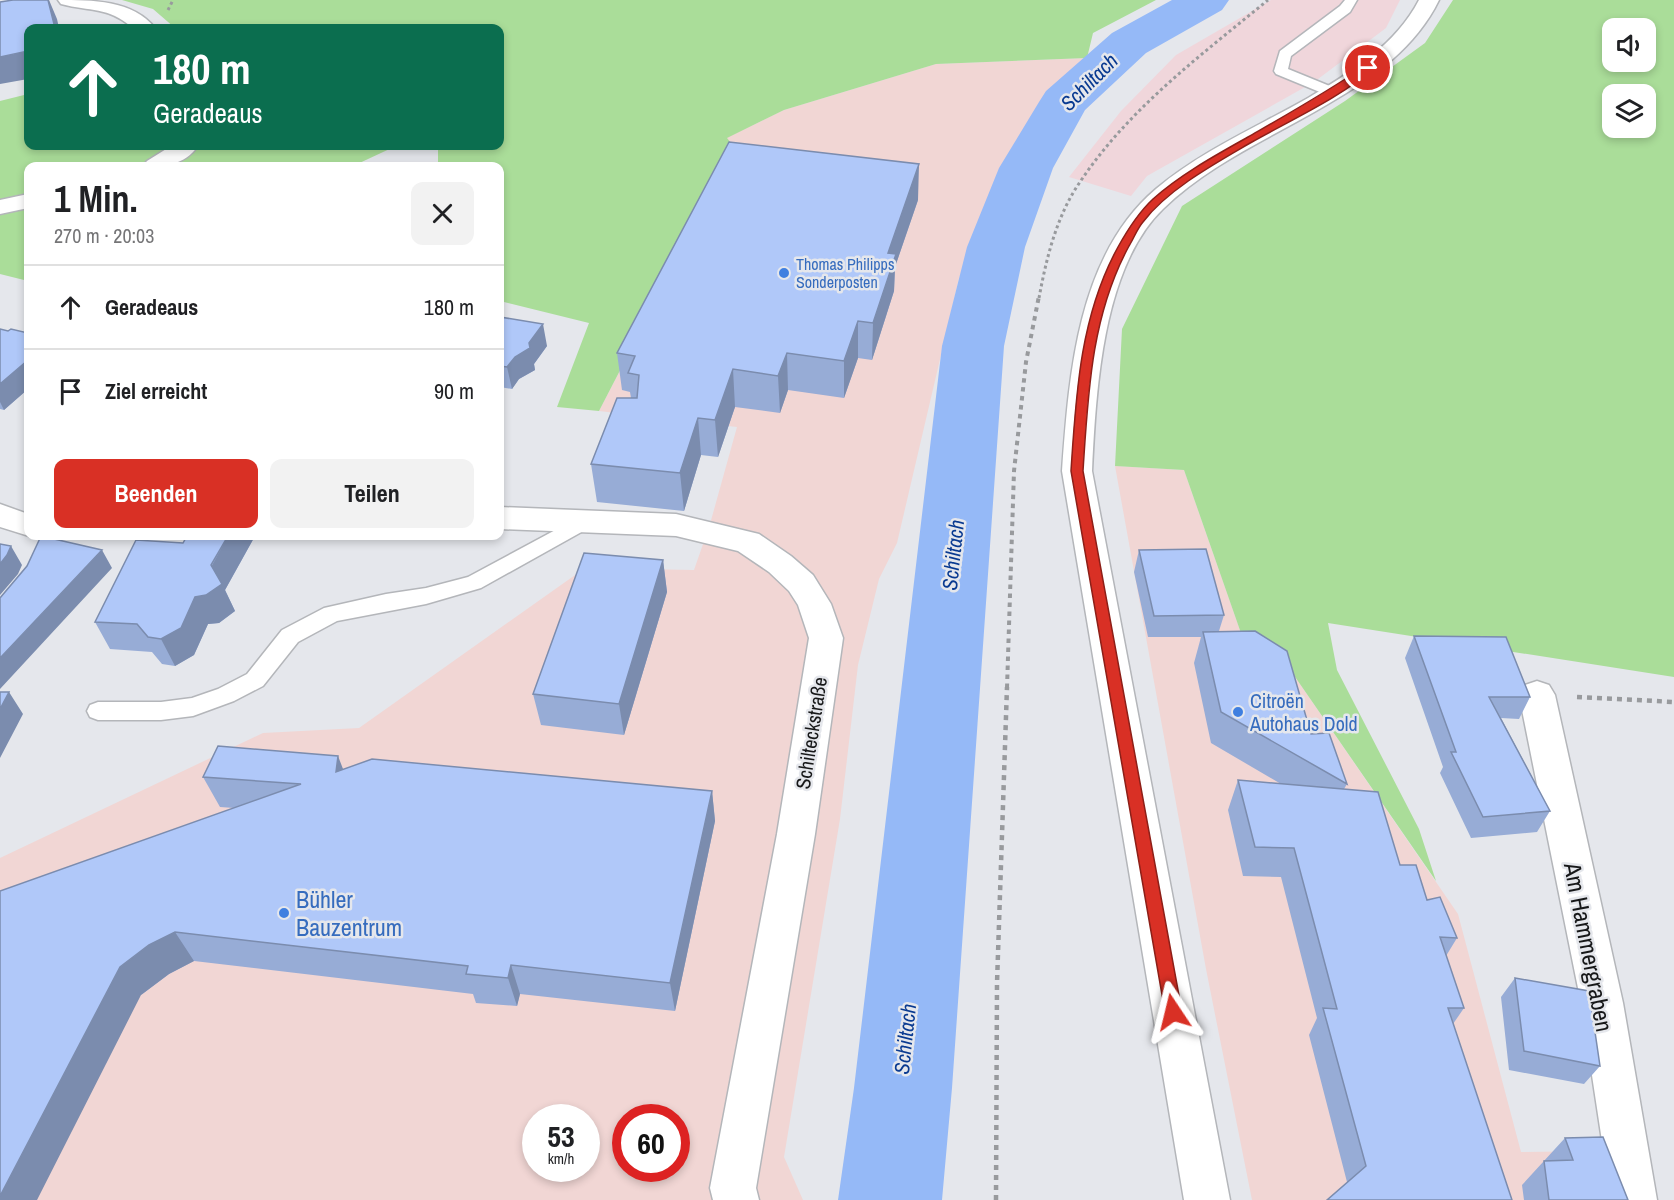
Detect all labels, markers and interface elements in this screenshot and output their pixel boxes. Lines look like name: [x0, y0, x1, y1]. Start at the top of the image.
map controls: [1602, 18, 1656, 138]
button: sound: [1602, 18, 1656, 72]
text: 180 m: [153, 41, 251, 97]
pin: [1342, 42, 1393, 93]
water label: Schiltach: [1054, 47, 1124, 117]
icon: ahead: [54, 48, 132, 126]
icon: arrive: [1351, 51, 1384, 84]
button: layers: [1602, 84, 1656, 138]
text: Geradeaus: [153, 95, 263, 131]
text: 1 Min.: [54, 175, 138, 223]
button: close: [411, 182, 474, 245]
text: 270 m · 20:03: [54, 222, 154, 249]
place label: Thomas Philipps Sonderposten: [796, 253, 894, 293]
marker: Thomas Philipps Sonderposten: [777, 266, 791, 280]
icon: ahead: [54, 291, 87, 324]
text: Geradeaus: [105, 292, 198, 322]
text: 180 m: [424, 292, 474, 322]
icon: arrive: [54, 375, 87, 408]
text: Ziel erreicht: [105, 376, 207, 406]
text: 90 m: [434, 376, 474, 406]
button: Beenden: [54, 459, 258, 528]
button: Teilen: [270, 459, 474, 528]
water label: Schiltach: [935, 518, 971, 592]
street label: Schilteckstraße: [789, 675, 833, 791]
place label: Citroën Autohaus Dold: [1249, 687, 1358, 737]
marker: Citroën Autohaus Dold: [1231, 705, 1245, 719]
street label: Am Hammergraben: [1557, 859, 1621, 1034]
place label: Bühler Bauzentrum: [296, 883, 402, 943]
marker: Bühler Bauzentrum: [277, 906, 291, 920]
position arrow: [1141, 980, 1205, 1044]
water label: Schiltach: [887, 1002, 923, 1076]
speed limit sign: 60: [612, 1104, 690, 1182]
text: 53: [547, 1116, 575, 1156]
text: km/h: [548, 1148, 574, 1169]

